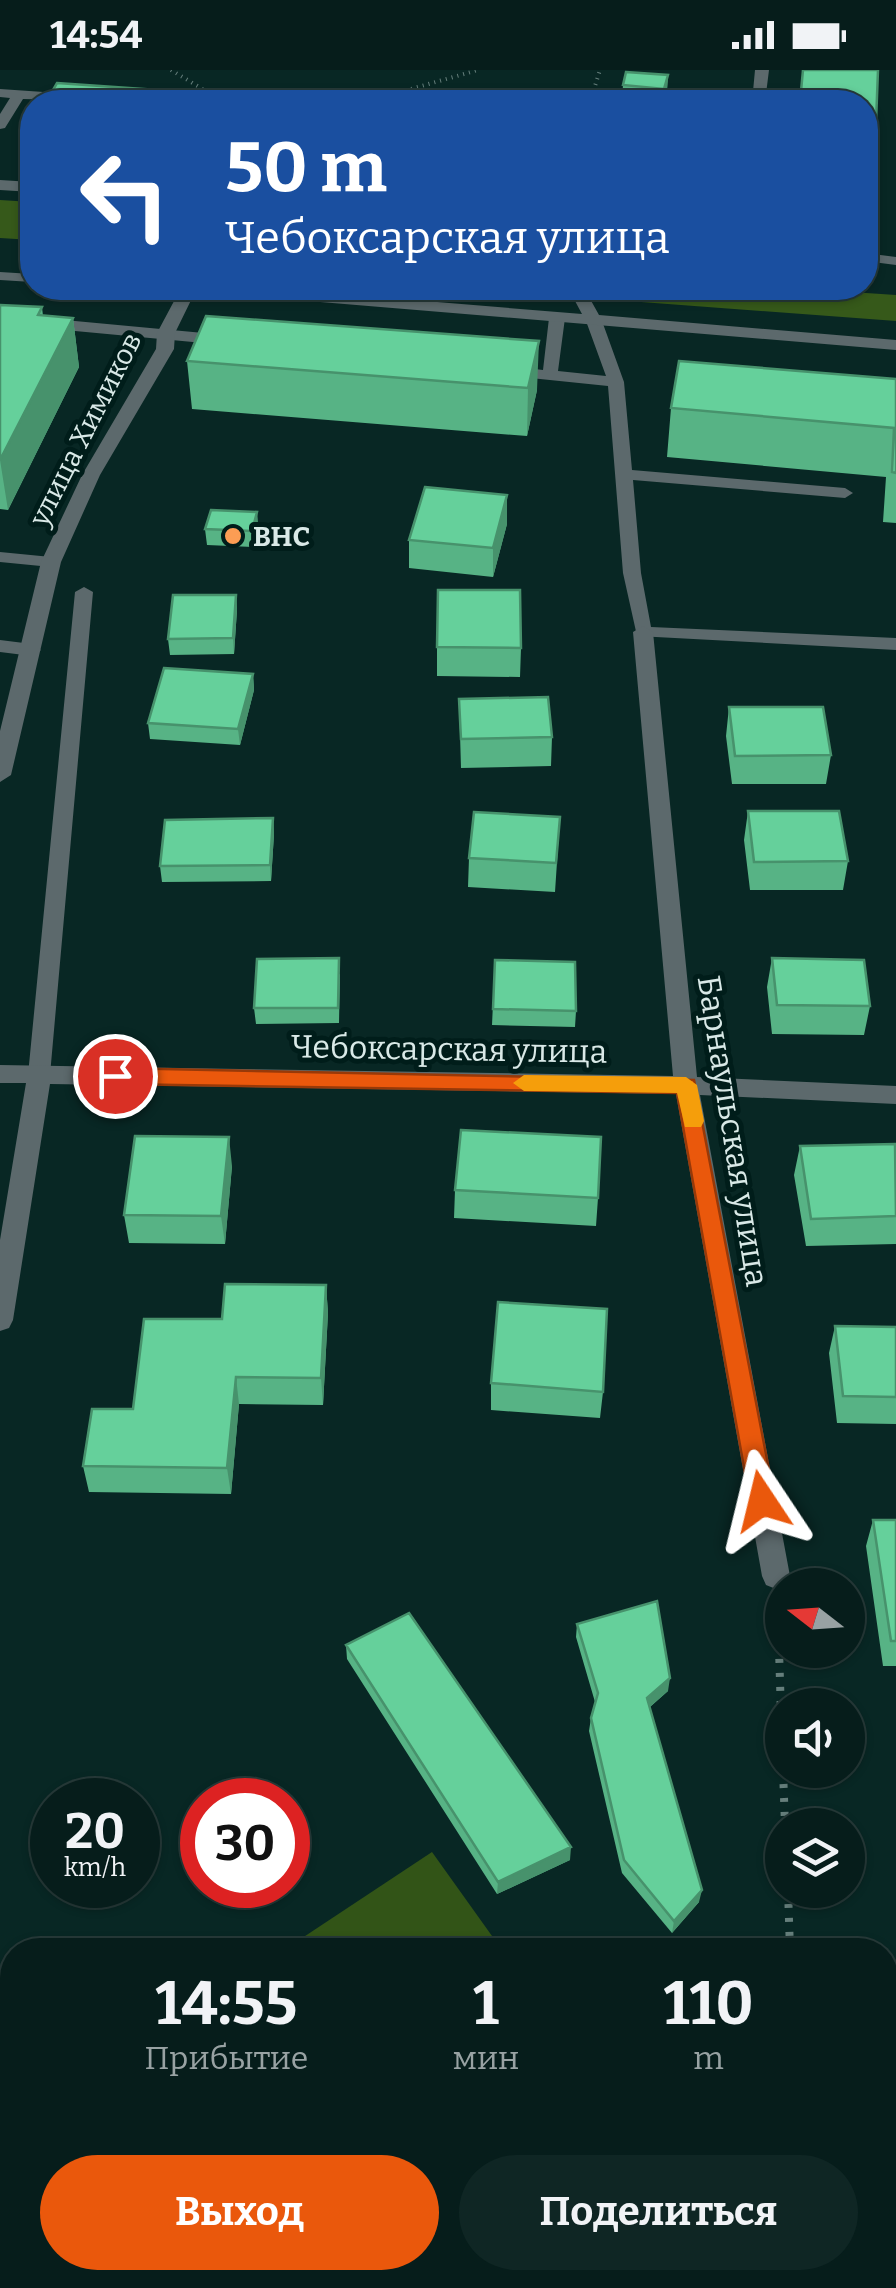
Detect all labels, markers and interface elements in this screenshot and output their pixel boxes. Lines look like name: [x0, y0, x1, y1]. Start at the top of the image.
text: 14:54: [50, 12, 142, 58]
text: 50 m: [225, 126, 387, 210]
icon: left: [60, 130, 190, 260]
text: Чебоксарская улица: [225, 211, 670, 265]
street label: улица Химиков: [22, 327, 148, 532]
place label: ВНС: [253, 520, 310, 553]
marker: ВНС: [222, 525, 244, 547]
street label: Барнаульская улица: [690, 973, 776, 1289]
street label: Чебоксарская улица: [291, 1027, 607, 1071]
pin: [73, 1034, 158, 1119]
icon: arrive: [88, 1049, 143, 1104]
position arrow: [710, 1449, 814, 1553]
north arrow: [765, 1568, 865, 1668]
map controls: [765, 1568, 865, 1908]
button: sound: [765, 1688, 865, 1788]
speed limit sign: 30: [180, 1778, 310, 1908]
text: 20: [65, 1801, 125, 1861]
button: layers: [765, 1808, 865, 1908]
text: km/h: [64, 1853, 126, 1883]
text: 14:55: [155, 1968, 297, 2040]
text: 1: [473, 1968, 499, 2040]
text: 110: [664, 1968, 754, 2040]
text: Прибытие: [144, 2039, 308, 2077]
text: мин: [453, 2039, 519, 2077]
text: m: [693, 2039, 724, 2077]
button: Выход: [40, 2155, 439, 2270]
button: Поделиться: [459, 2155, 858, 2270]

